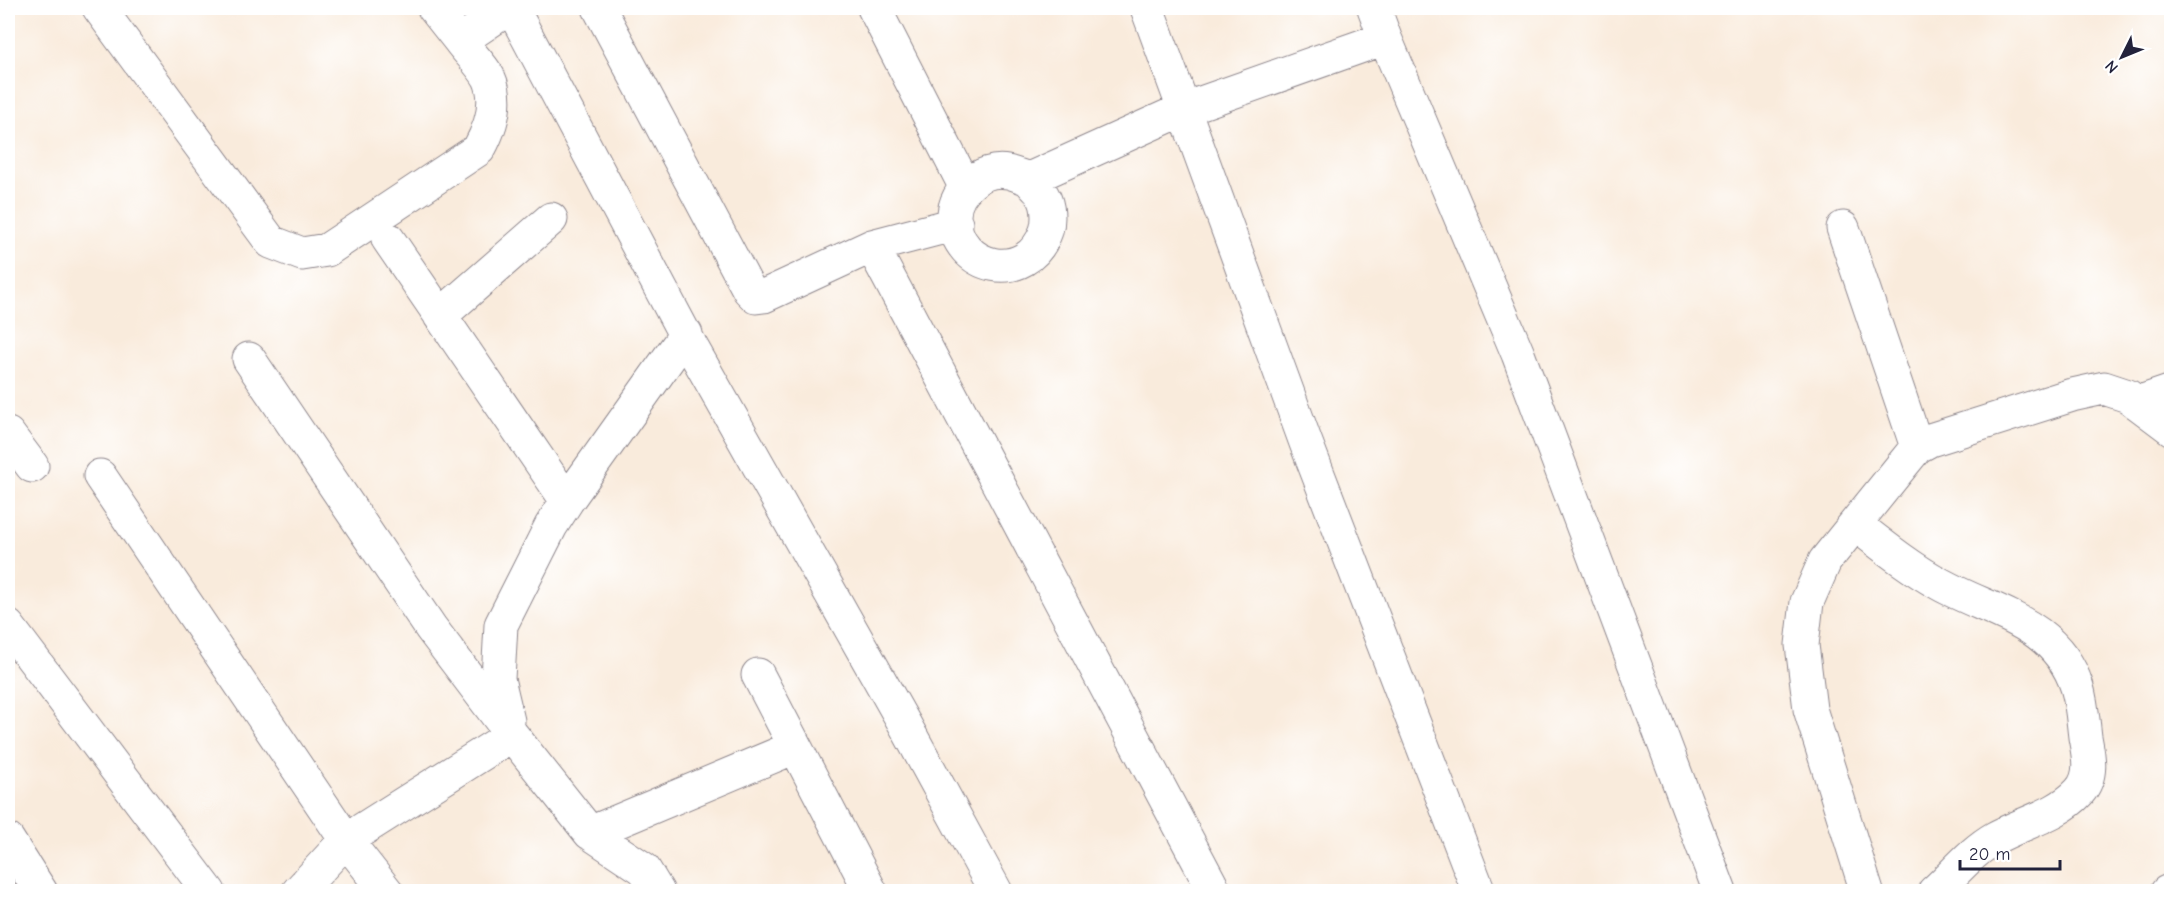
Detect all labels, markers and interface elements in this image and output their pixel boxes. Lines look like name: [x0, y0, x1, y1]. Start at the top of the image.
north arrow: [2092, 27, 2152, 87]
text: N: [2102, 57, 2122, 77]
scale bar: [1960, 833, 2060, 871]
text: 20 m: [1969, 844, 2010, 865]

